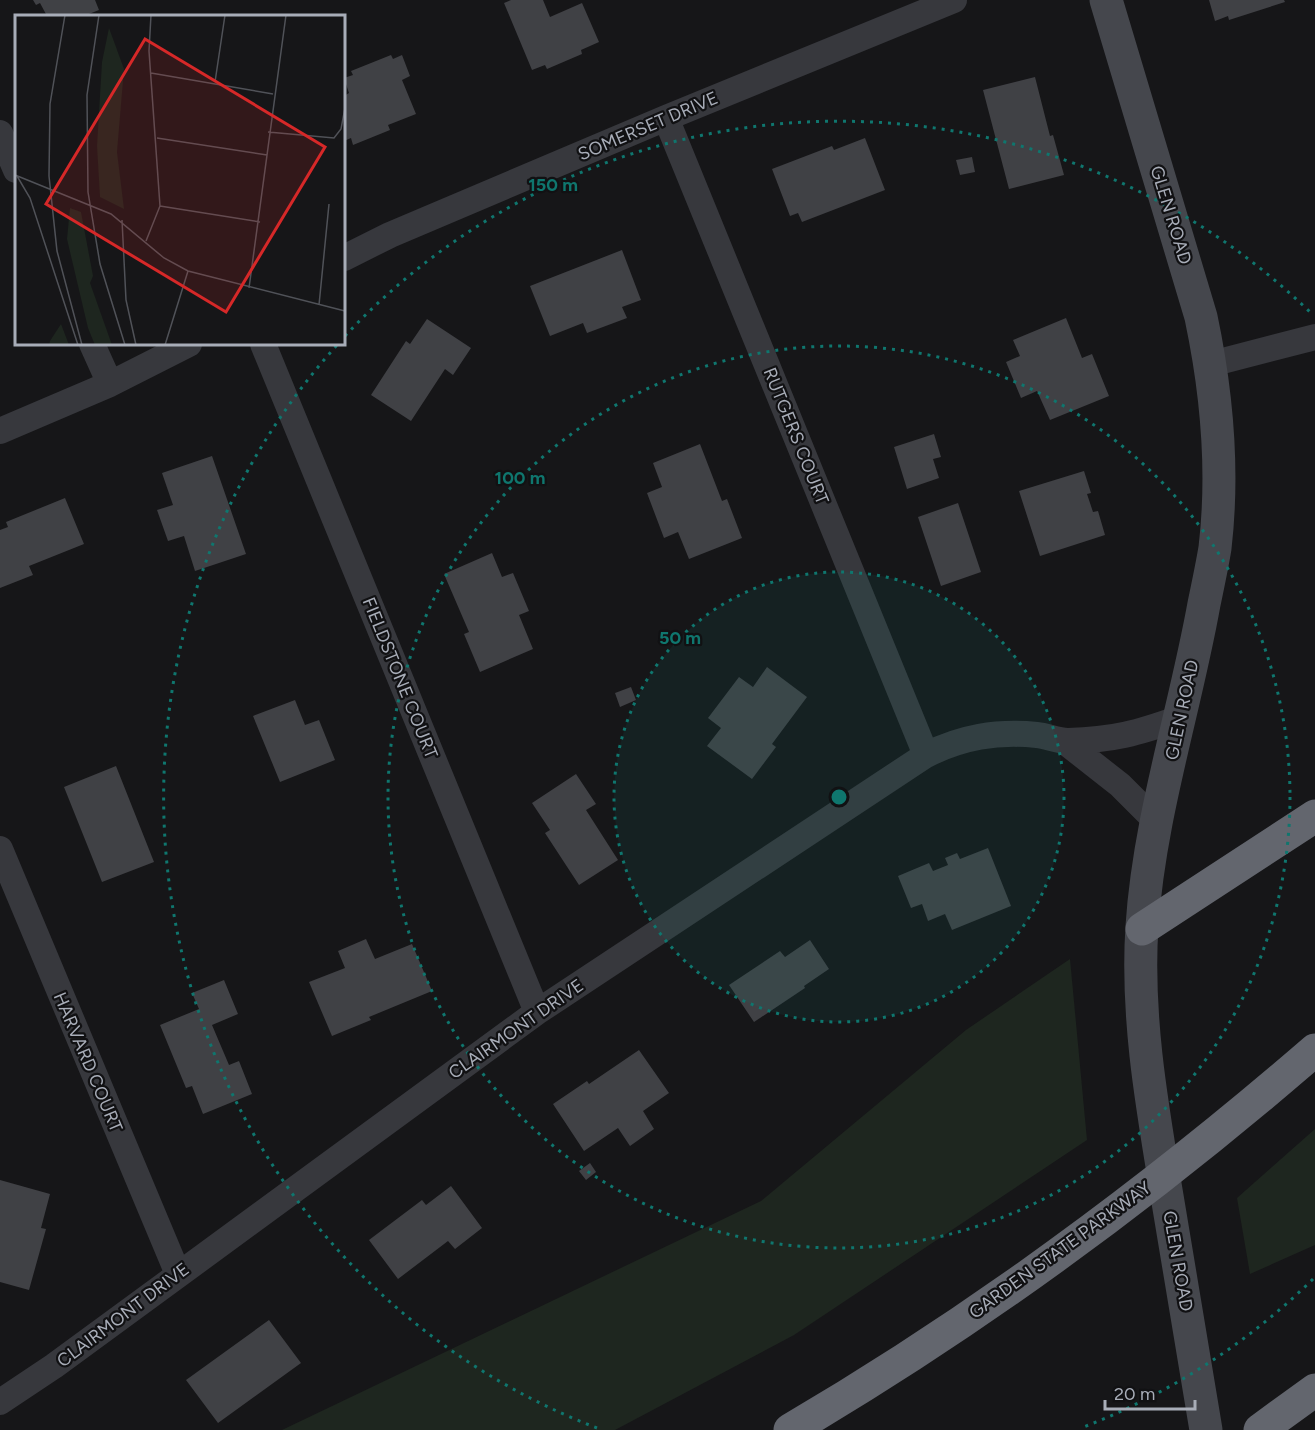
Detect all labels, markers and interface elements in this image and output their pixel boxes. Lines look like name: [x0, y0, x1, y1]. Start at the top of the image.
inset map: [15, 15, 345, 345]
street label: SOMERSET DRIVE: [575, 87, 721, 165]
street label: GLEN ROAD: [1146, 163, 1196, 267]
text: 150 m: [528, 174, 578, 196]
street label: RUTGERS COURT: [759, 364, 834, 508]
text: 100 m: [495, 467, 545, 489]
street label: FIELDSTONE COURT: [358, 594, 442, 762]
text: 50 m: [659, 627, 701, 649]
street label: GLEN ROAD: [1161, 658, 1203, 762]
centre of rings: [829, 787, 849, 807]
street label: CLAIRMONT DRIVE: [444, 974, 588, 1084]
street label: HARVARD COURT: [49, 989, 127, 1135]
street label: GARDEN STATE PARKWAY: [965, 1176, 1155, 1323]
street label: GLEN ROAD: [1158, 1209, 1198, 1313]
street label: CLAIRMONT DRIVE: [53, 1258, 193, 1372]
scale bar: [1105, 1373, 1195, 1411]
text: 20 m: [1114, 1383, 1155, 1405]

